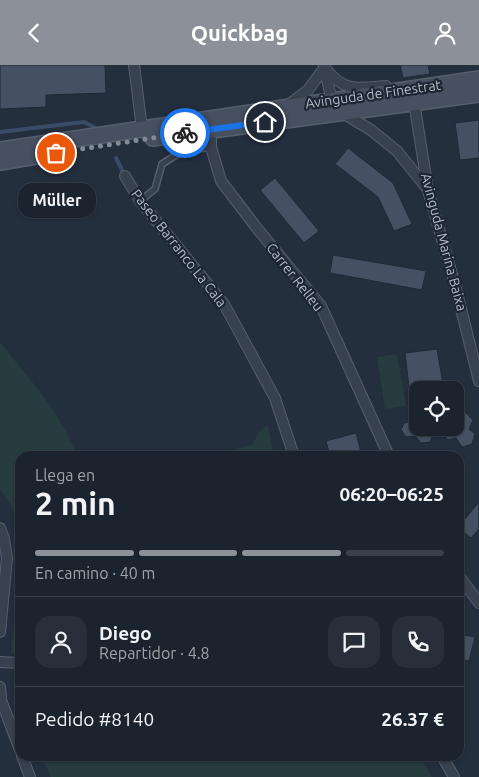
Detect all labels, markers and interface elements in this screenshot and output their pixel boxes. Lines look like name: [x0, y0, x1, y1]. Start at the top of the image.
icon: back: [20, 19, 48, 47]
icon: person: [431, 19, 459, 47]
text: Quickbag: [191, 20, 288, 45]
street label: Avinguda de Finestrat: [304, 76, 442, 111]
pin: [244, 101, 286, 143]
courier: [160, 108, 210, 158]
icon: home: [251, 108, 279, 136]
icon: bike: [171, 119, 199, 147]
pin: [35, 132, 77, 174]
icon: bag: [42, 139, 70, 167]
street label: Avinguda Marina Baixa: [418, 171, 470, 313]
callout: Müller: [17, 183, 95, 218]
street label: Paseo Barranco La Cala: [128, 186, 230, 310]
text: Müller: [32, 191, 82, 209]
street label: Carrer Relleu: [263, 240, 327, 314]
map controls: [409, 381, 464, 436]
button: locate: [409, 381, 464, 436]
text: Llega en: [35, 466, 95, 484]
text: 06:20–06:25: [339, 483, 444, 505]
text: 2 min: [35, 485, 116, 521]
text: En camino · 40 m: [35, 564, 155, 582]
button: person: [35, 616, 87, 668]
button: chat: [328, 616, 380, 668]
button: phone: [392, 616, 444, 668]
text: Diego: [99, 622, 152, 644]
text: Repartidor · 4.8: [99, 644, 210, 662]
text: Pedido #8140: [35, 708, 154, 730]
text: 26.37 €: [381, 708, 444, 730]

